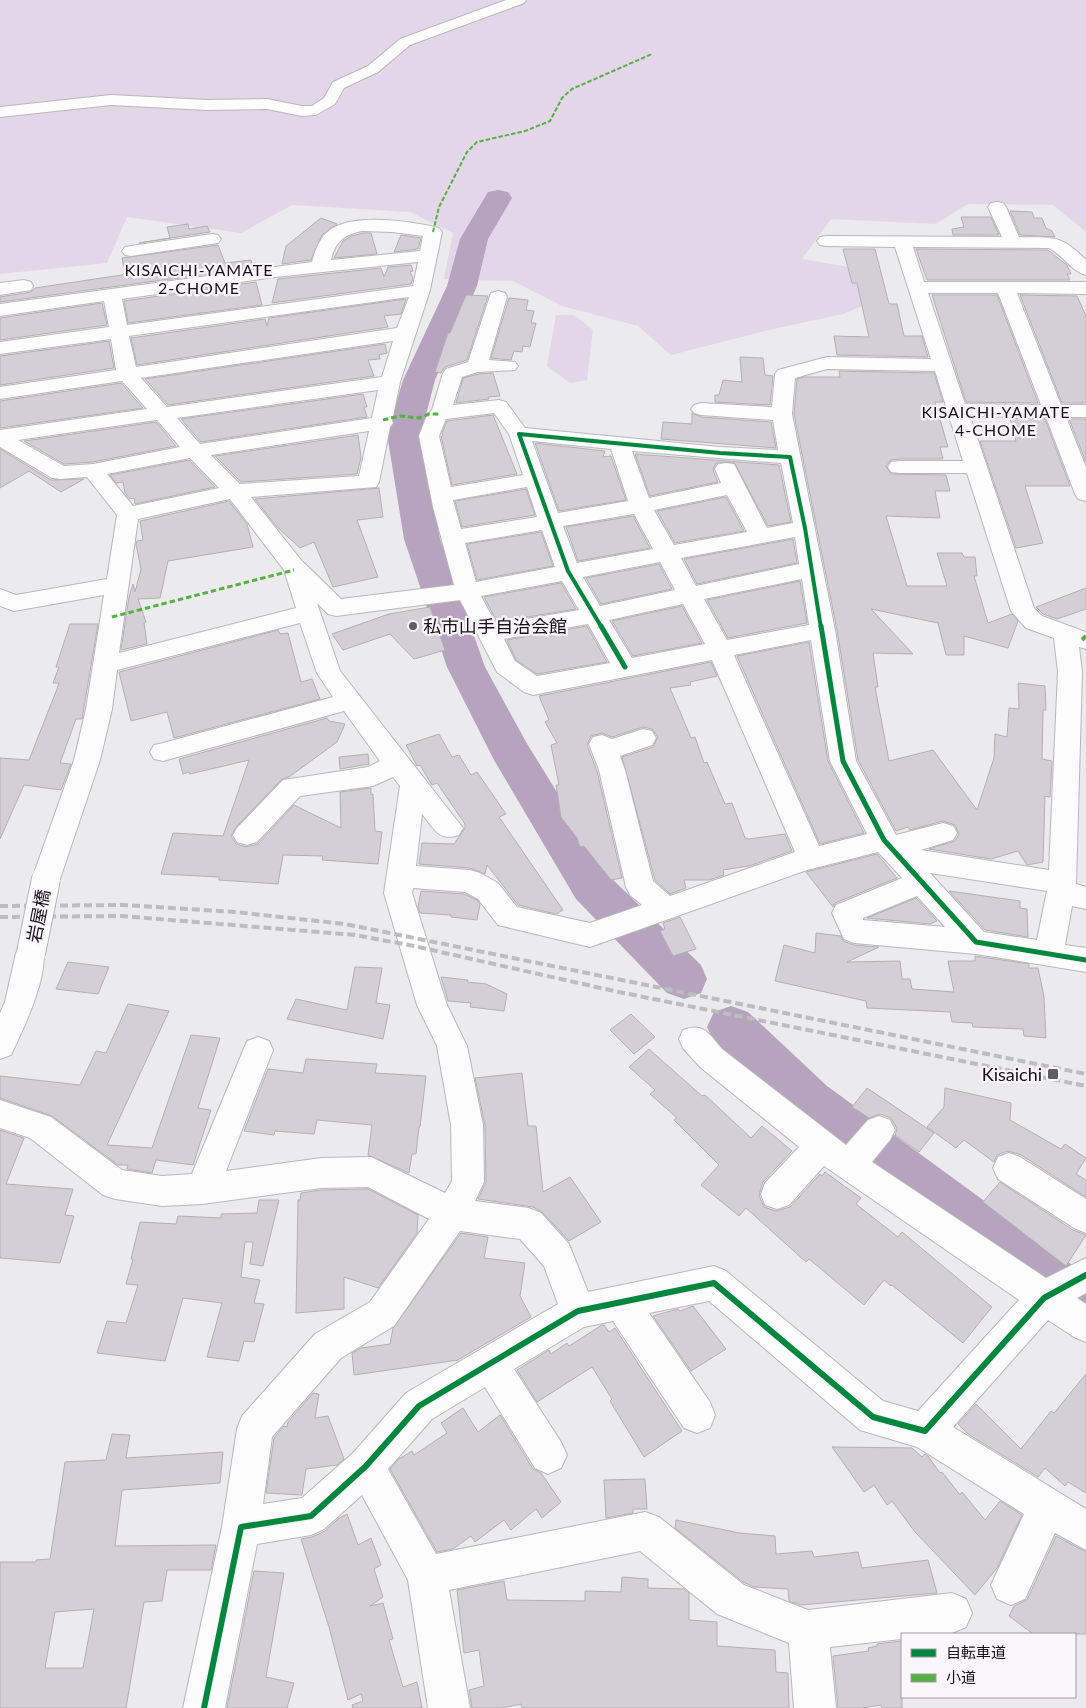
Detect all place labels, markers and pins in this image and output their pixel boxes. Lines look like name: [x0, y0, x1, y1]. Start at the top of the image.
place label: 私市山手自治会館: [423, 615, 567, 637]
marker: 私市山手自治会館: [407, 620, 419, 632]
place label: Kisaichi: [982, 1063, 1042, 1085]
marker: Kisaichi: [1046, 1067, 1060, 1081]

